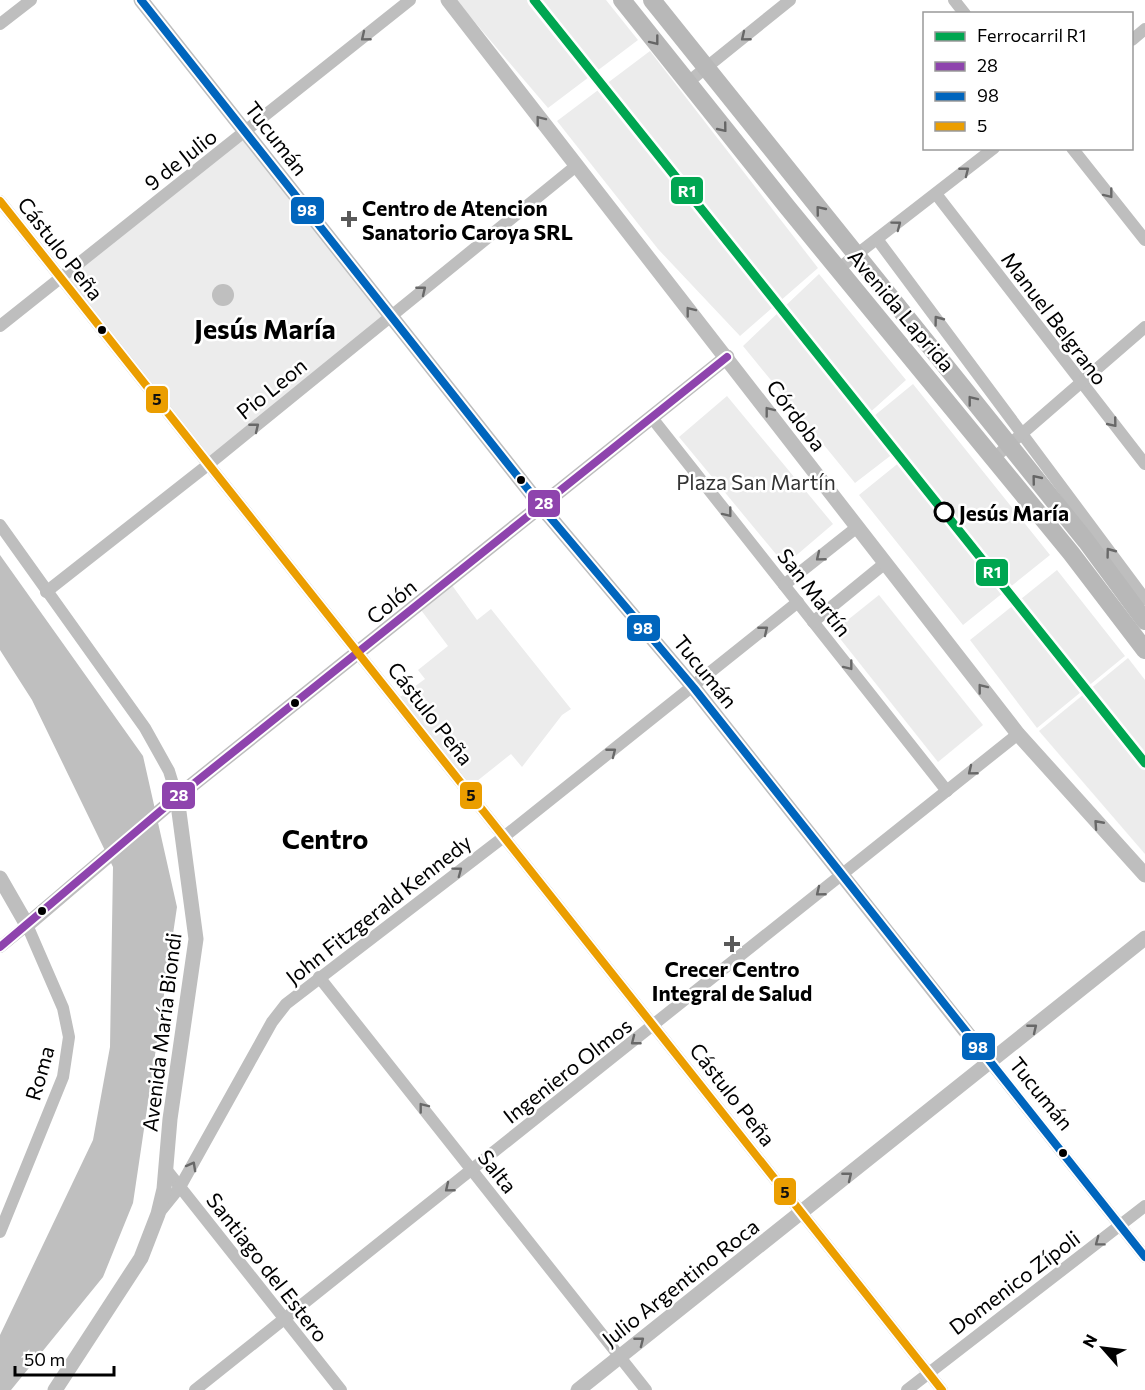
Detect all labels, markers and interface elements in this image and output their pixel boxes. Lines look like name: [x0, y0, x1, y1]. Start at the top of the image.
legend: [923, 12, 1133, 150]
text: Ferrocarril R1: [977, 24, 1086, 46]
one-way arrow: [361, 29, 372, 40]
one-way arrow: [740, 29, 751, 40]
one-way arrow: [647, 35, 658, 46]
text: 28: [977, 54, 998, 76]
text: 98: [977, 84, 999, 106]
street label: Tucumán: [240, 96, 314, 180]
text: 5: [977, 114, 987, 136]
one-way arrow: [537, 116, 548, 127]
one-way arrow: [716, 121, 727, 132]
street label: 9 de Julio: [139, 123, 221, 195]
one-way arrow: [959, 168, 970, 179]
line badge: R1: [670, 176, 704, 205]
text: R1: [678, 181, 696, 200]
one-way arrow: [1101, 188, 1112, 199]
street label: Cástulo Peña: [13, 191, 109, 305]
place label: Centro de Atencion Sanatorio Caroya SRL: [362, 195, 573, 244]
line badge: 98: [290, 196, 325, 225]
text: 98: [297, 200, 317, 219]
one-way arrow: [817, 205, 828, 216]
marker: Centro de Atencion Sanatorio Caroya SRL: [340, 210, 358, 228]
one-way arrow: [890, 221, 901, 232]
street label: Avenida Laprida: [844, 244, 960, 376]
street label: Manuel Belgrano: [997, 247, 1113, 389]
one-way arrow: [415, 286, 426, 297]
one-way arrow: [687, 307, 698, 318]
district label: Jesús María: [194, 312, 336, 345]
one-way arrow: [934, 315, 945, 326]
unlabelled marker: [96, 324, 108, 336]
street label: Pio Leon: [231, 352, 311, 424]
street label: Córdoba: [762, 374, 832, 456]
line badge: 5: [145, 385, 169, 414]
text: 5: [152, 389, 162, 408]
one-way arrow: [969, 396, 980, 407]
one-way arrow: [765, 407, 776, 418]
one-way arrow: [1105, 417, 1116, 428]
one-way arrow: [248, 423, 259, 434]
park label: Plaza San Martín: [676, 469, 836, 494]
unlabelled marker: [515, 474, 527, 486]
one-way arrow: [1032, 475, 1043, 486]
line badge: 28: [527, 489, 561, 518]
text: 28: [535, 493, 554, 512]
place label: Jesús María: [959, 500, 1069, 525]
marker: Jesús María: [934, 502, 954, 522]
one-way arrow: [720, 507, 731, 518]
street label: San Martín: [773, 543, 857, 641]
one-way arrow: [1106, 548, 1117, 559]
one-way arrow: [816, 549, 827, 560]
line badge: R1: [975, 558, 1009, 587]
text: R1: [983, 562, 1001, 581]
street label: Colón: [361, 573, 421, 629]
line badge: 98: [626, 614, 661, 642]
text: 98: [633, 618, 653, 637]
one-way arrow: [758, 626, 769, 637]
street label: Tucumán: [669, 629, 743, 713]
street label: Cástulo Peña: [383, 656, 479, 770]
one-way arrow: [841, 660, 852, 671]
one-way arrow: [978, 684, 989, 695]
unlabelled marker: [289, 697, 301, 709]
one-way arrow: [606, 748, 617, 759]
one-way arrow: [968, 763, 979, 774]
line badge: 28: [161, 781, 196, 810]
line badge: 5: [459, 781, 483, 810]
text: 28: [170, 785, 189, 804]
text: 5: [466, 785, 476, 804]
one-way arrow: [1094, 820, 1105, 831]
district label: Centro: [282, 822, 368, 855]
street label: John Fitzgerald Kennedy: [280, 829, 476, 989]
one-way arrow: [452, 868, 463, 879]
one-way arrow: [816, 885, 827, 896]
unlabelled marker: [36, 905, 48, 917]
street label: Avenida María Biondi: [136, 931, 186, 1133]
marker: Crecer Centro Integral de Salud: [723, 935, 741, 953]
place label: Crecer Centro Integral de Salud: [652, 956, 812, 1005]
street label: Ingeniero Olmos: [498, 1012, 636, 1128]
one-way arrow: [1026, 1024, 1037, 1035]
line badge: 98: [961, 1032, 996, 1061]
one-way arrow: [631, 1033, 642, 1044]
street label: Cástulo Peña: [685, 1037, 781, 1151]
text: 98: [968, 1037, 988, 1056]
street label: Roma: [19, 1043, 59, 1103]
street label: Tucumán: [1005, 1051, 1079, 1135]
one-way arrow: [419, 1103, 430, 1114]
street label: Salta: [473, 1144, 523, 1198]
unlabelled marker: [1057, 1147, 1069, 1159]
one-way arrow: [185, 1162, 196, 1172]
one-way arrow: [841, 1172, 852, 1183]
line badge: 5: [773, 1177, 797, 1206]
one-way arrow: [445, 1180, 456, 1191]
text: 5: [780, 1182, 790, 1201]
street label: Santiago del Estero: [202, 1187, 334, 1347]
street label: Julio Argentino Roca: [597, 1213, 763, 1351]
street label: Domenico Zípoli: [944, 1225, 1084, 1339]
one-way arrow: [1095, 1234, 1106, 1245]
north arrow: [1073, 1318, 1133, 1378]
text: N: [1078, 1331, 1101, 1350]
one-way arrow: [633, 1337, 644, 1348]
scale bar: [15, 1339, 114, 1377]
text: 50 m: [24, 1348, 65, 1370]

